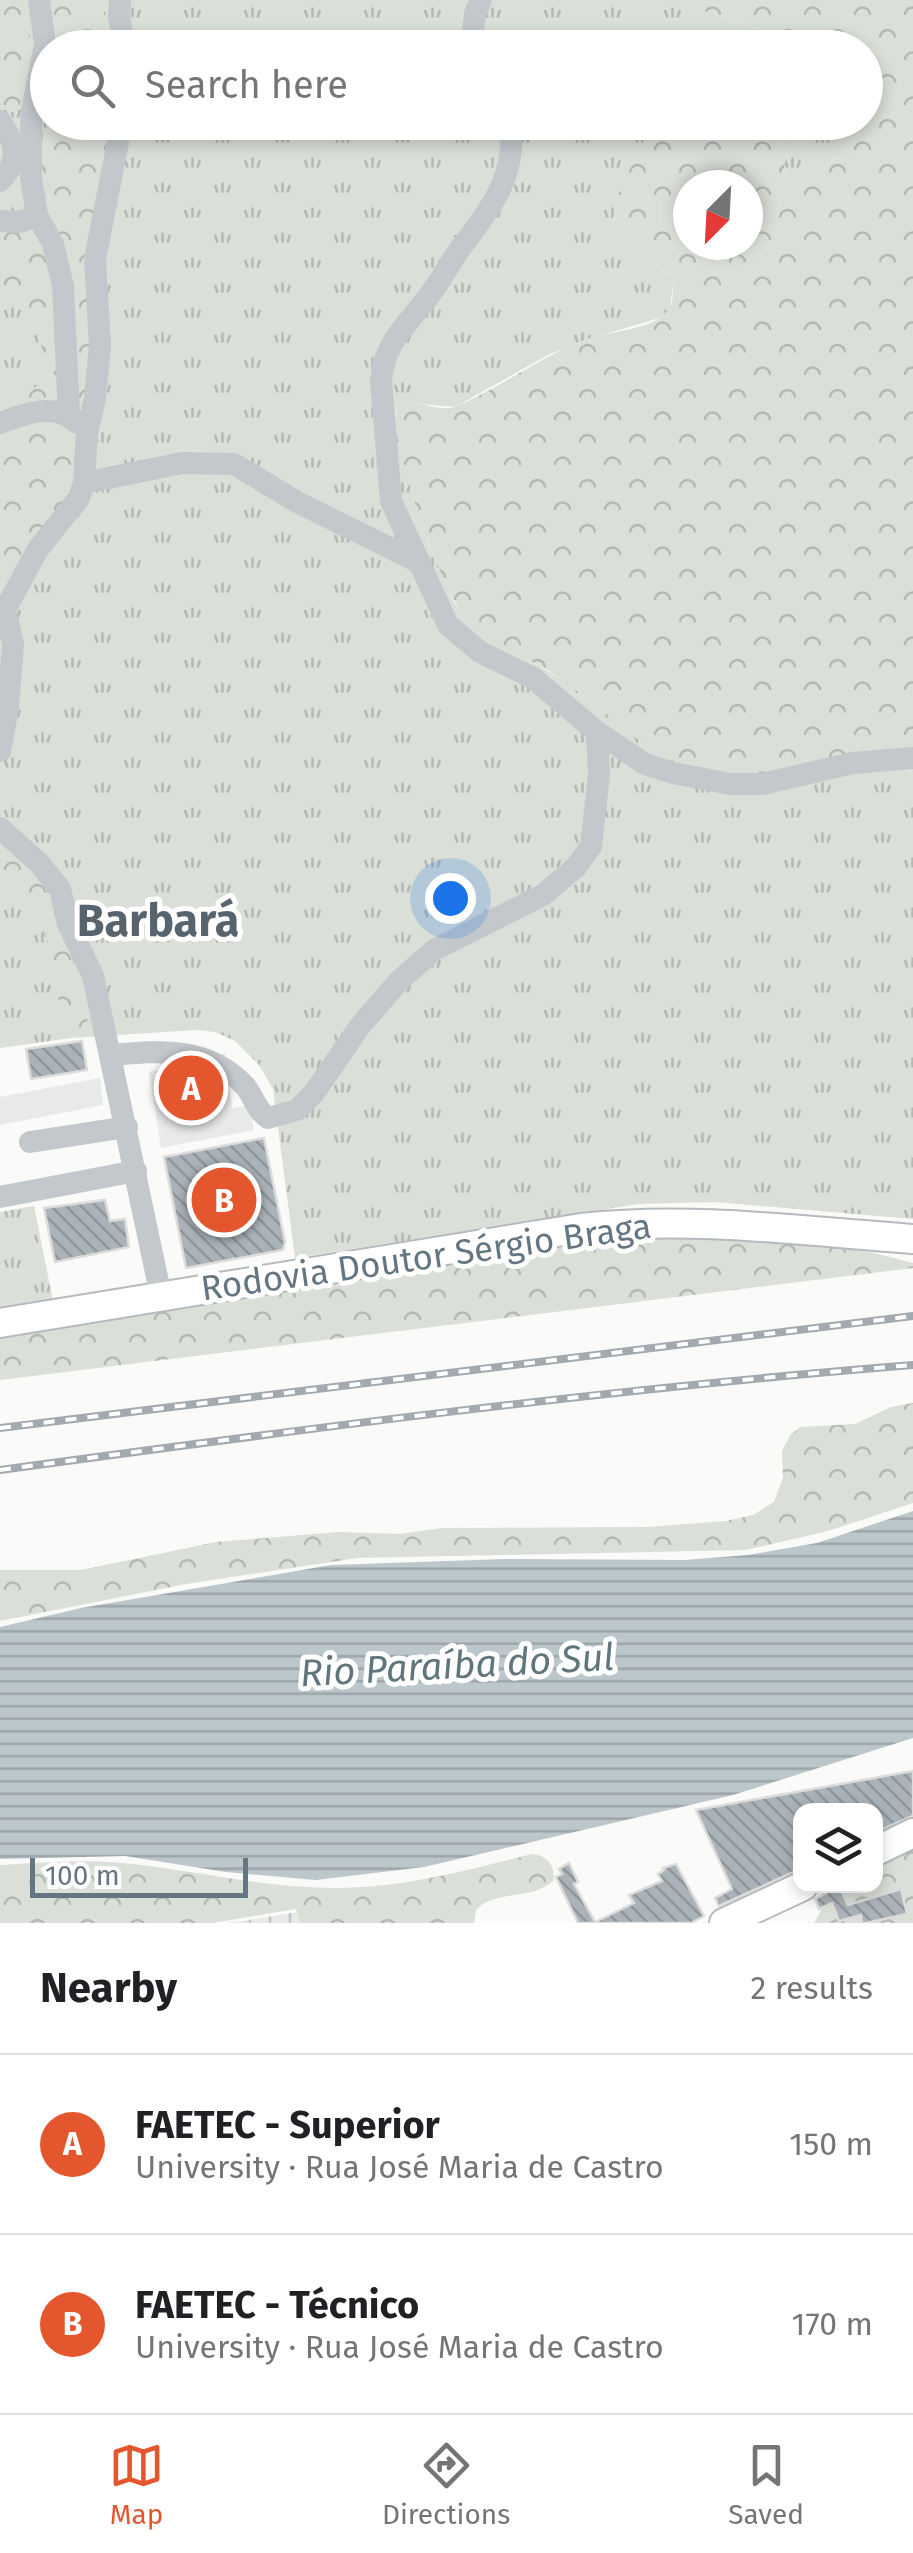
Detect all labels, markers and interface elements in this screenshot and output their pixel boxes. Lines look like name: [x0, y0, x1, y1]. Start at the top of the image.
search box: [30, 30, 883, 140]
icon: search: [65, 58, 120, 113]
text: Search here: [145, 62, 348, 108]
north arrow: [673, 170, 763, 260]
your location: [425, 873, 476, 924]
district label: Barbará: [77, 894, 239, 948]
pin: A: [158, 1050, 224, 1126]
pin: B: [192, 1162, 256, 1238]
street label: Rodovia Doutor Sérgio Braga: [198, 1205, 654, 1309]
water label: Rio Paraíba do Sul: [299, 1634, 615, 1696]
map controls: [793, 1803, 883, 1893]
button: layers: [793, 1803, 883, 1893]
scale bar: [30, 1853, 248, 1898]
text: 100 m: [45, 1859, 120, 1892]
text: Nearby: [40, 1963, 177, 2013]
text: 2 results: [750, 1969, 873, 2007]
text: FAETEC - Superior: [135, 2102, 440, 2148]
text: A: [63, 2125, 82, 2163]
text: 150 m: [789, 2125, 873, 2163]
text: University · Rua José Maria de Castro: [135, 2148, 664, 2186]
text: FAETEC - Técnico: [135, 2282, 419, 2328]
text: B: [63, 2305, 82, 2343]
text: 170 m: [792, 2305, 873, 2343]
text: University · Rua José Maria de Castro: [135, 2328, 664, 2366]
tab: Map: [109, 2438, 164, 2531]
tab: Directions: [382, 2438, 510, 2531]
tab: Saved: [728, 2438, 804, 2531]

